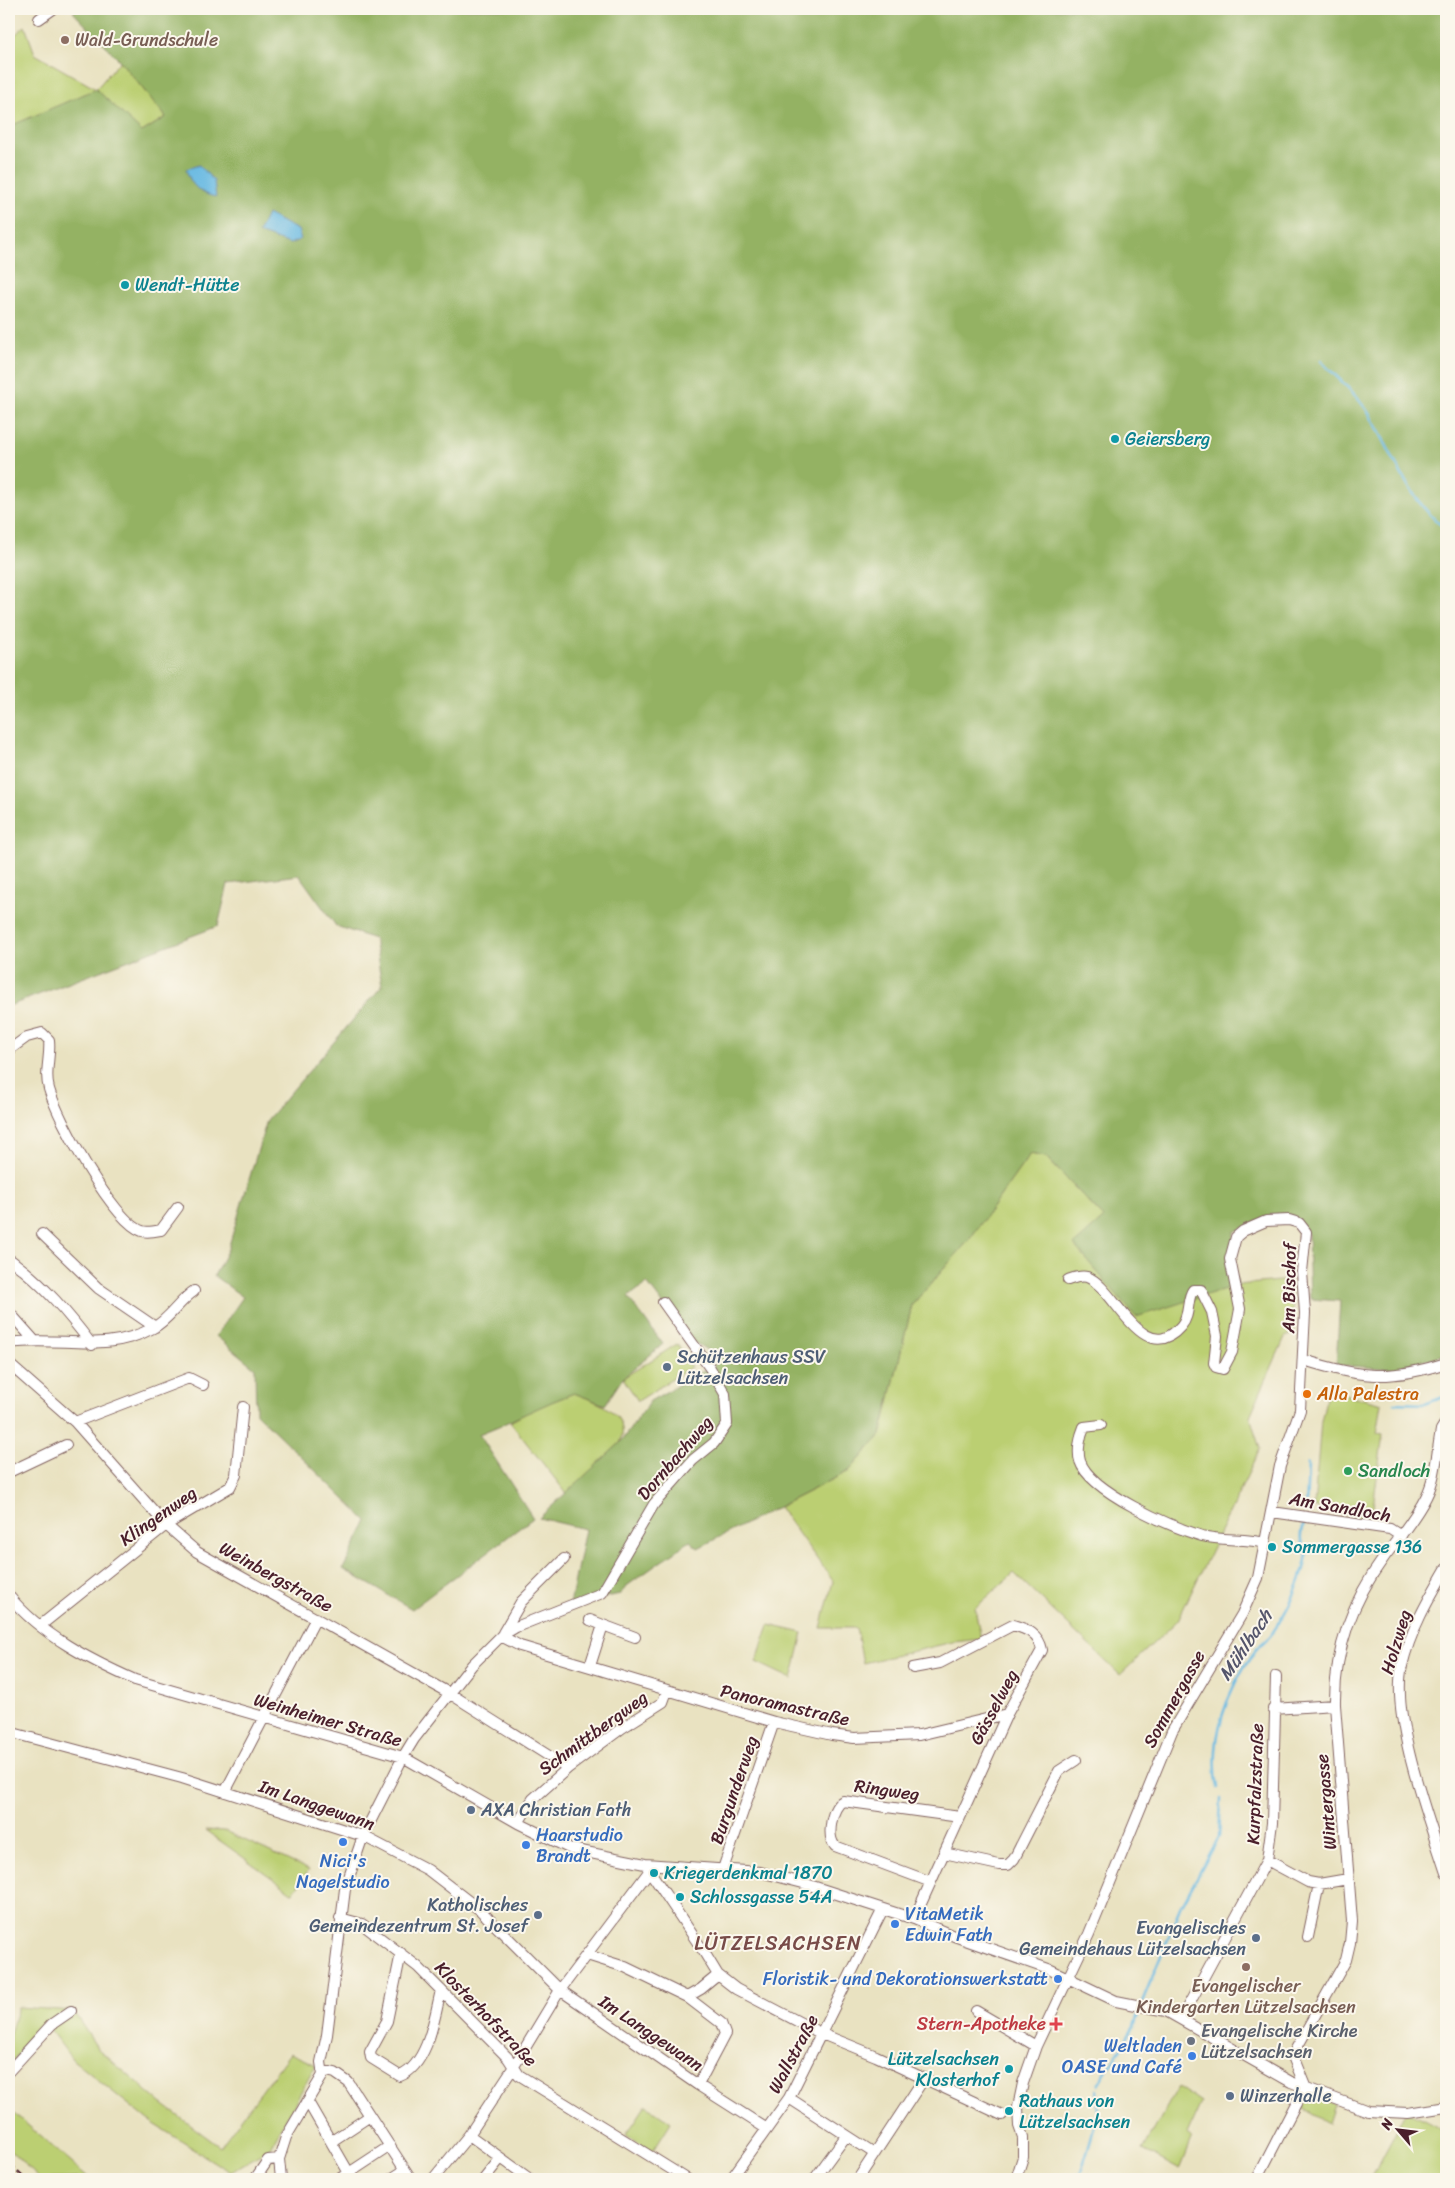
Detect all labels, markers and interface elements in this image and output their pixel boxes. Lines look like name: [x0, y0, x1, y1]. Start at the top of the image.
place label: Wald-Grundschule: [75, 24, 218, 56]
marker: Wald-Grundschule: [59, 34, 71, 46]
place label: Wendt-Hütte: [135, 269, 239, 301]
marker: Wendt-Hütte: [119, 279, 131, 291]
place label: Geiersberg: [1125, 423, 1210, 455]
marker: Geiersberg: [1109, 433, 1121, 445]
street label: Am Bischof: [1272, 1240, 1306, 1334]
place label: Schützenhaus SSV Lützelsachsen: [677, 1341, 827, 1394]
marker: Schützenhaus SSV Lützelsachsen: [661, 1361, 673, 1373]
place label: Alla Palestra: [1316, 1378, 1419, 1410]
marker: Alla Palestra: [1301, 1388, 1313, 1400]
street label: Dornbachweg: [629, 1408, 721, 1508]
place label: Sandloch: [1358, 1455, 1430, 1487]
marker: Sandloch: [1342, 1465, 1354, 1477]
street label: Klingenweg: [112, 1477, 204, 1555]
street label: Am Sandloch: [1286, 1482, 1393, 1532]
place label: Sommergasse 136: [1282, 1531, 1422, 1563]
street label: Weinbergstraße: [213, 1532, 339, 1622]
marker: Sommergasse 136: [1266, 1541, 1278, 1553]
water label: Mühlbach: [1209, 1601, 1282, 1687]
street label: Holzweg: [1371, 1606, 1421, 1678]
street label: Sommergasse: [1134, 1644, 1214, 1754]
street label: Gässelweg: [961, 1663, 1027, 1751]
street label: Panoramastraße: [717, 1675, 853, 1735]
street label: Schmittbergweg: [531, 1682, 655, 1784]
street label: Weinheimer Straße: [250, 1683, 406, 1757]
street label: Kurpfalzstraße: [1237, 1723, 1273, 1845]
street label: Burgunderweg: [700, 1731, 768, 1849]
street label: Wintergasse: [1306, 1753, 1346, 1851]
street label: Im Langgewann: [254, 1770, 380, 1840]
street label: Ringweg: [852, 1770, 922, 1810]
place label: AXA Christian Fath: [480, 1794, 631, 1826]
marker: AXA Christian Fath: [465, 1804, 477, 1816]
place label: Haarstudio Brandt: [536, 1819, 623, 1872]
marker: Nici's Nagelstudio: [337, 1836, 349, 1848]
marker: Haarstudio Brandt: [520, 1839, 532, 1851]
place label: Nici's Nagelstudio: [296, 1845, 390, 1898]
place label: Kriegerdenkmal 1870: [664, 1857, 833, 1889]
marker: Kriegerdenkmal 1870: [648, 1867, 660, 1879]
place label: Schlossgasse 54A: [690, 1881, 833, 1913]
place label: Katholisches Gemeindezentrum St. Josef: [309, 1889, 530, 1942]
marker: Schlossgasse 54A: [674, 1891, 686, 1903]
place label: VitaMetik Edwin Fath: [905, 1898, 992, 1951]
marker: Katholisches Gemeindezentrum St. Josef: [532, 1909, 544, 1921]
place label: Evangelisches Gemeindehaus Lützelsachsen: [1019, 1912, 1247, 1965]
marker: VitaMetik Edwin Fath: [889, 1918, 901, 1930]
district label: LÜTZELSACHSEN: [694, 1926, 862, 1961]
marker: Evangelisches Gemeindehaus Lützelsachsen: [1250, 1932, 1262, 1944]
street label: Klosterhofstraße: [427, 1953, 545, 2075]
marker: Evangelischer Kindergarten Lützelsachsen: [1240, 1961, 1252, 1973]
place label: Floristik- und Dekorationswerkstatt: [763, 1963, 1048, 1995]
place label: Evangelischer Kindergarten Lützelsachsen: [1136, 1970, 1356, 2023]
marker: Floristik- und Dekorationswerkstatt: [1052, 1973, 1064, 1985]
street label: Im Langgewann: [591, 1985, 710, 2080]
street label: Wallstraße: [759, 2008, 827, 2099]
place label: Stern-Apotheke: [917, 2008, 1046, 2040]
place label: Evangelische Kirche Lützelsachsen: [1201, 2015, 1358, 2068]
marker: Stern-Apotheke: [1050, 2018, 1062, 2030]
place label: Weltladen OASE und Café: [1062, 2030, 1182, 2083]
marker: Evangelische Kirche Lützelsachsen: [1185, 2035, 1197, 2047]
place label: Lützelsachsen Klosterhof: [888, 2043, 1001, 2096]
marker: Weltladen OASE und Café: [1186, 2050, 1198, 2062]
marker: Lützelsachsen Klosterhof: [1003, 2063, 1015, 2075]
place label: Winzerhalle: [1240, 2080, 1332, 2112]
place label: Rathaus von Lützelsachsen: [1019, 2085, 1130, 2138]
marker: Winzerhalle: [1224, 2090, 1236, 2102]
marker: Rathaus von Lützelsachsen: [1003, 2105, 1015, 2117]
north arrow: [1372, 2106, 1422, 2156]
text: N: [1373, 2114, 1400, 2135]

